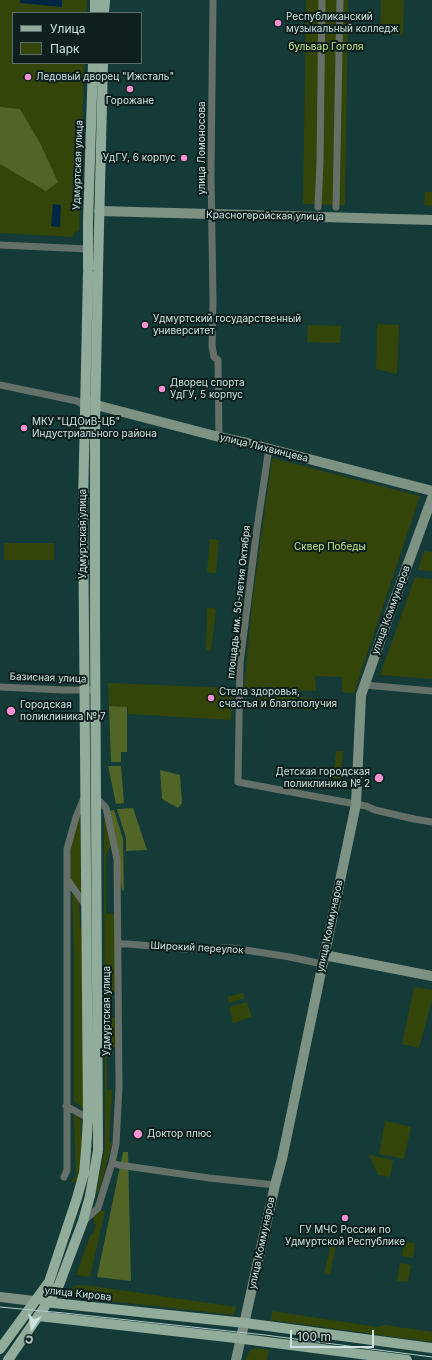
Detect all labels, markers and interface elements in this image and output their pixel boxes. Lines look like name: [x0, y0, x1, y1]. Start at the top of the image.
place label: Республиканский музыкальный колледж: [286, 11, 399, 34]
legend: [12, 12, 142, 64]
marker: Республиканский музыкальный колледж: [273, 18, 283, 28]
text: Улица: [50, 21, 85, 36]
text: Парк: [50, 41, 80, 56]
park label: бульвар Гоголя: [288, 41, 364, 53]
place label: Ледовый дворец "Ижсталь": [36, 71, 174, 83]
marker: Ледовый дворец "Ижсталь": [23, 72, 33, 82]
marker: Горожане: [125, 84, 135, 94]
place label: Горожане: [106, 95, 154, 107]
street label: улица Ломоносова: [196, 101, 208, 195]
street label: Удмуртская улица: [70, 120, 86, 210]
place label: УдГУ, 6 корпус: [103, 152, 176, 164]
marker: УдГУ, 6 корпус: [179, 153, 189, 163]
street label: Красногеройская улица: [206, 209, 324, 223]
place label: Удмуртский государственный университет: [153, 313, 301, 336]
marker: Удмуртский государственный университет: [140, 320, 150, 330]
place label: Дворец спорта УдГУ, 5 корпус: [170, 377, 245, 400]
marker: Дворец спорта УдГУ, 5 корпус: [157, 384, 167, 394]
place label: МКУ "ЦДОиВ-ЦБ" Индустриального района: [32, 416, 157, 440]
marker: МКУ "ЦДОиВ-ЦБ" Индустриального района: [19, 423, 29, 433]
street label: улица Лихвинцева: [219, 431, 309, 465]
street label: Удмуртская улица: [77, 489, 89, 579]
street label: площадь им. 50-летия Октября: [225, 525, 253, 679]
park label: Сквер Победы: [294, 541, 366, 553]
street label: улица Коммунаров: [369, 564, 413, 656]
street label: Базисная улица: [9, 671, 87, 685]
place label: Стела здоровья, счастья и благополучия: [219, 686, 337, 710]
marker: Стела здоровья, счастья и благополучия: [206, 693, 216, 703]
place label: Городская поликлиника № 7: [20, 699, 106, 722]
marker: Городская поликлиника № 7: [5, 705, 17, 717]
place label: Детская городская поликлиника № 2: [276, 766, 370, 790]
marker: Детская городская поликлиника № 2: [373, 772, 385, 784]
street label: улица Коммунаров: [314, 879, 346, 973]
street label: Широкий переулок: [150, 940, 244, 956]
street label: Удмуртская улица: [101, 966, 113, 1056]
marker: Доктор плюс: [132, 1128, 144, 1140]
place label: Доктор плюс: [147, 1128, 212, 1140]
street label: улица Коммунаров: [246, 1196, 278, 1290]
marker: ГУ МЧС России по Удмуртской Республике: [340, 1213, 350, 1223]
place label: ГУ МЧС России по Удмуртской Республике: [285, 1224, 405, 1248]
street label: улица Кирова: [44, 1285, 112, 1303]
north arrow: [12, 1308, 52, 1348]
scale bar: [292, 1322, 376, 1348]
text: 100 m: [297, 1329, 331, 1344]
text: С: [24, 1332, 35, 1347]

